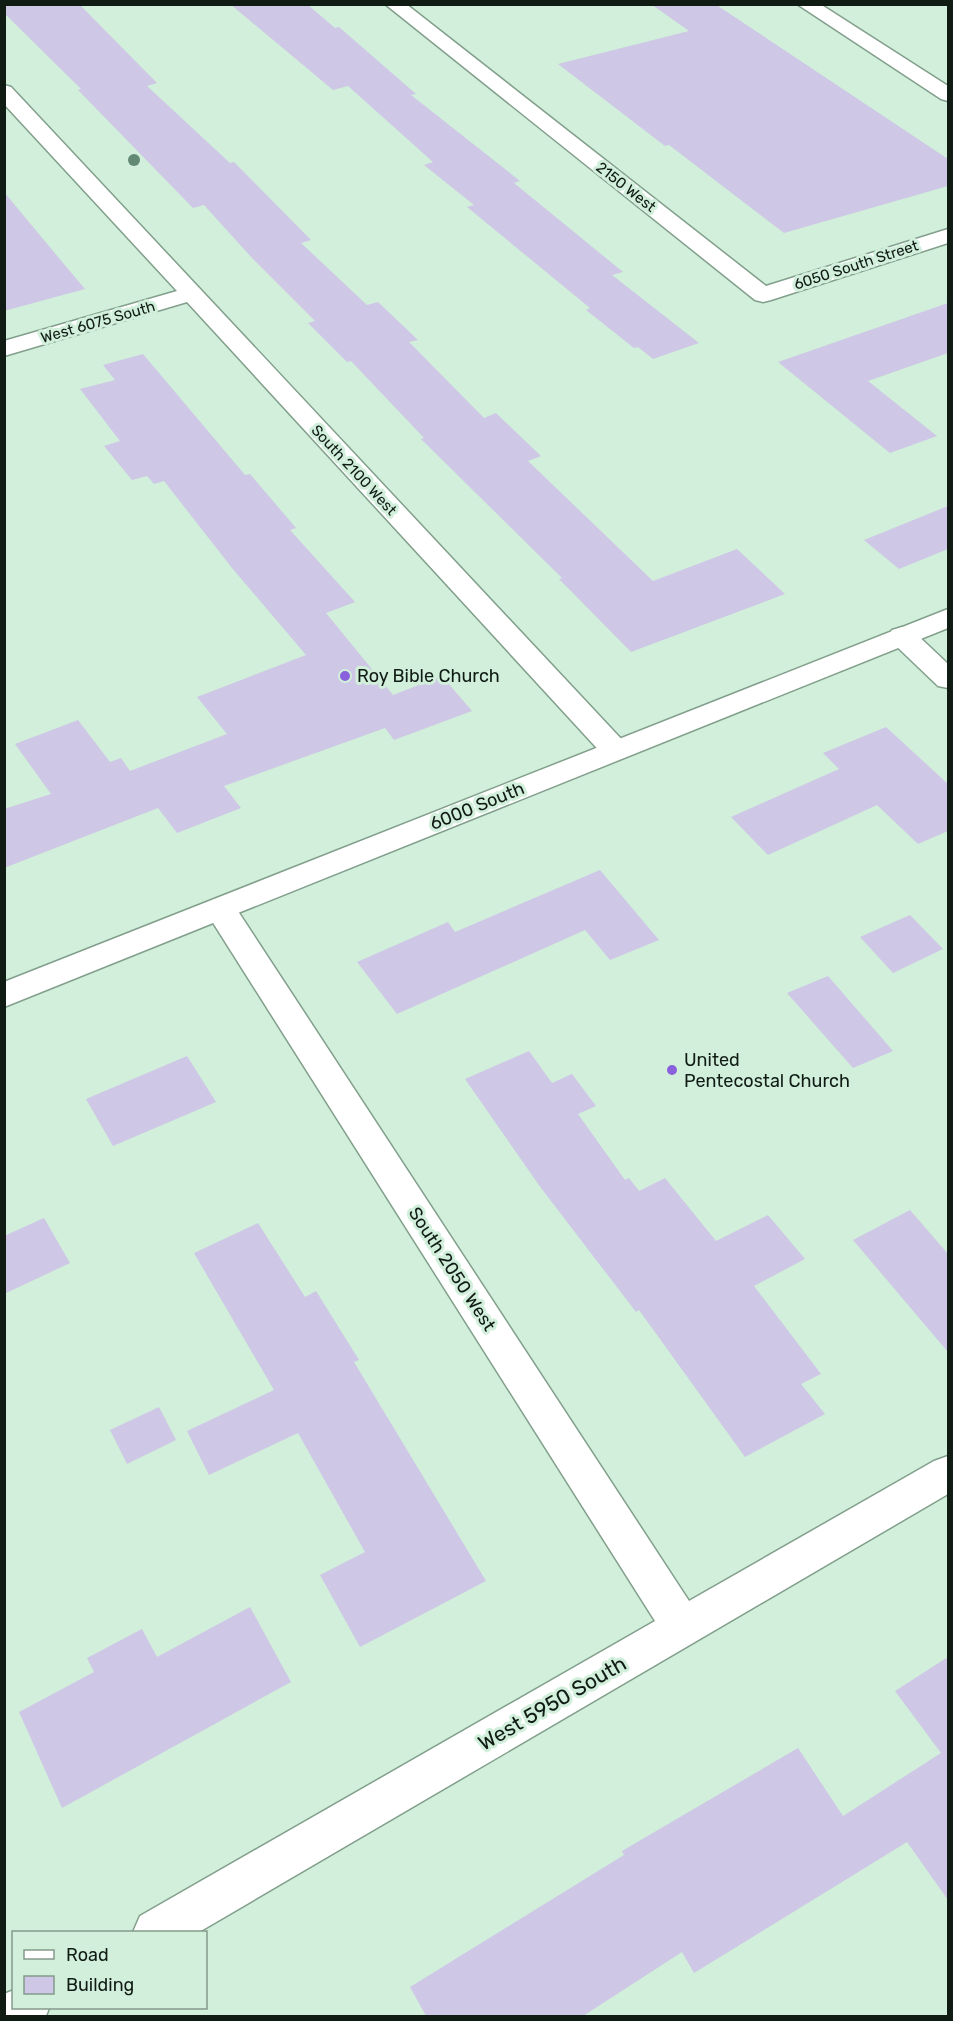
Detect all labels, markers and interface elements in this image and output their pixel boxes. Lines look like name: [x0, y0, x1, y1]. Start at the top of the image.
street label: 2150 West: [593, 158, 660, 216]
street label: 6050 South Street: [792, 236, 921, 294]
street label: West 6075 South: [39, 297, 157, 347]
street label: South 2100 West: [308, 421, 401, 519]
place label: Roy Bible Church: [357, 665, 500, 687]
marker: Roy Bible Church: [338, 669, 352, 683]
street label: 6000 South: [427, 777, 527, 835]
place label: United Pentecostal Church: [684, 1049, 850, 1092]
marker: United Pentecostal Church: [665, 1063, 679, 1077]
street label: South 2050 West: [404, 1203, 500, 1335]
street label: West 5950 South: [474, 1650, 630, 1756]
legend: [12, 1931, 207, 2009]
text: Road: [66, 1944, 109, 1966]
text: Building: [66, 1974, 134, 1996]

